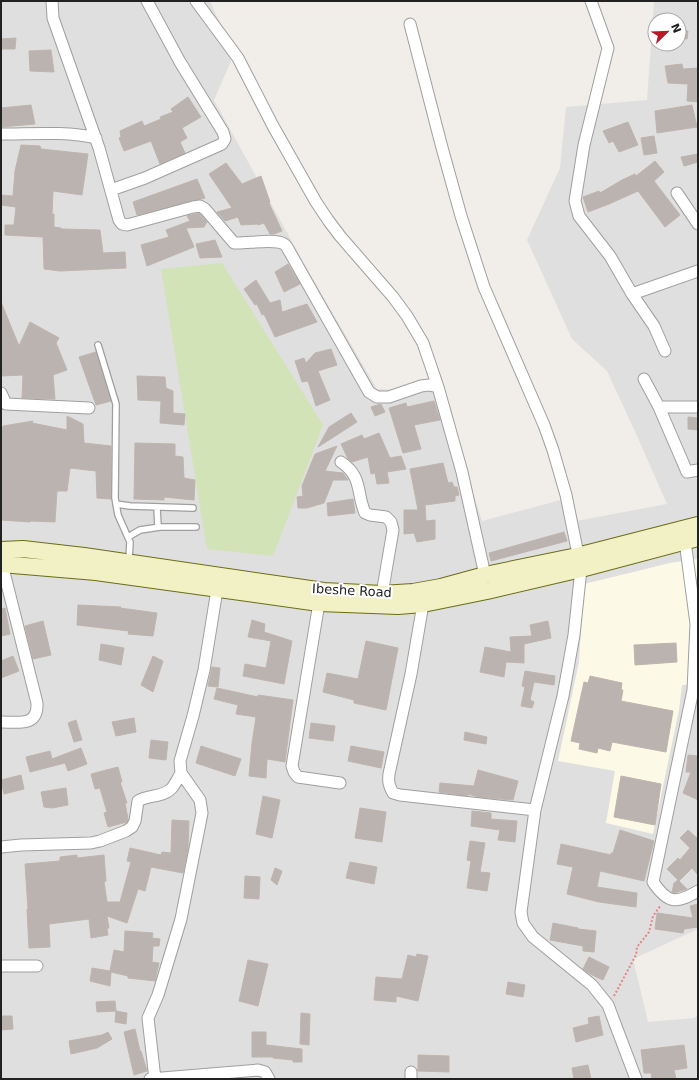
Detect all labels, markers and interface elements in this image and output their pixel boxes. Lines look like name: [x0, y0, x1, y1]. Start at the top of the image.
north arrow: [647, 12, 687, 52]
text: N: [668, 22, 684, 35]
street label: Ibeshe Road: [312, 581, 392, 600]

